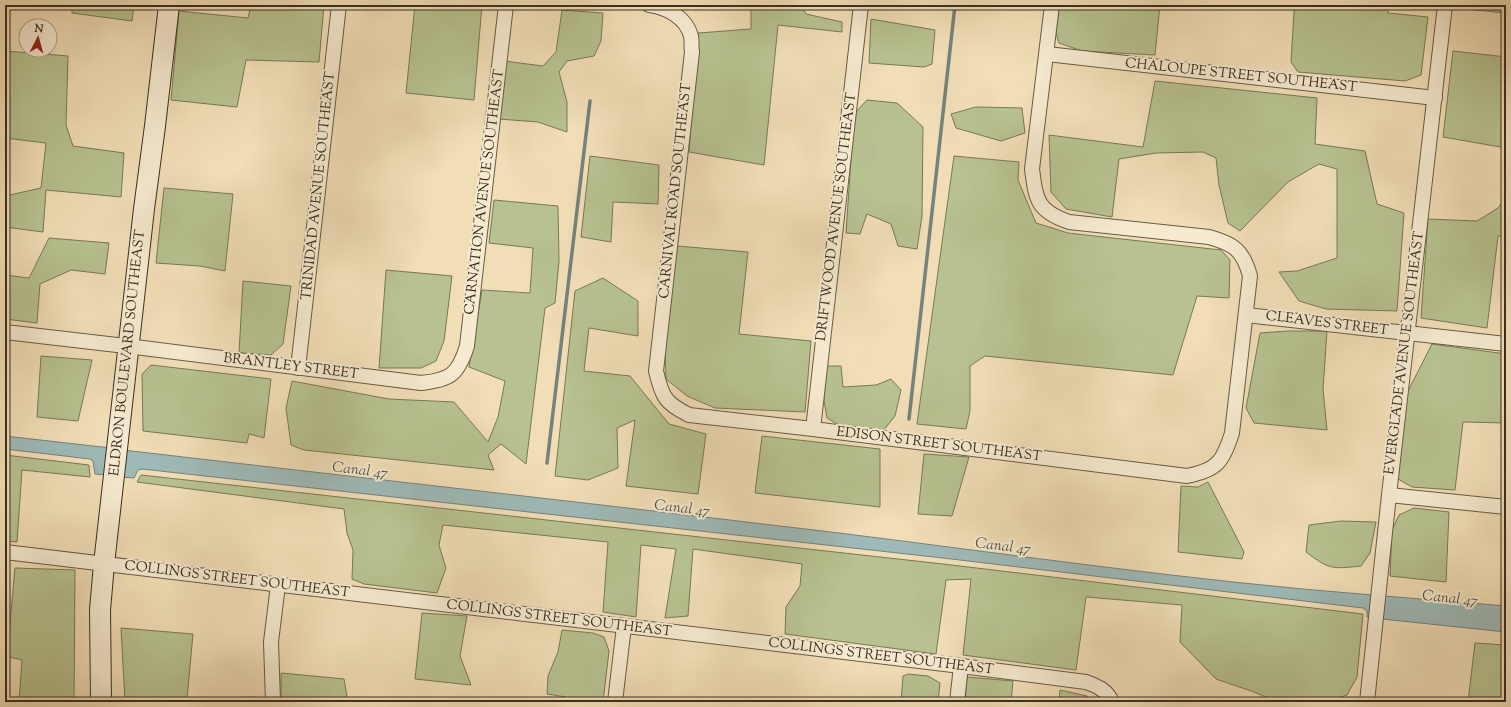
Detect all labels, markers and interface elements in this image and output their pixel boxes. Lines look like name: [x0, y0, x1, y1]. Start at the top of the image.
north arrow: [18, 18, 58, 58]
text: N: [33, 21, 44, 37]
street label: CHALOUPE STREET SOUTHEAST: [1124, 54, 1358, 98]
street label: CARNATION AVENUE SOUTHEAST: [460, 68, 510, 316]
street label: TRINIDAD AVENUE SOUTHEAST: [297, 71, 341, 301]
street label: CARNIVAL ROAD SOUTHEAST: [655, 82, 697, 300]
street label: DRIFTWOOD AVENUE SOUTHEAST: [812, 92, 862, 342]
street label: ELDRON BOULEVARD SOUTHEAST: [105, 229, 151, 477]
street label: EVERGLADE AVENUE SOUTHEAST: [1380, 230, 1430, 476]
street label: CLEAVES STREET: [1264, 307, 1390, 341]
street label: BRANTLEY STREET: [222, 349, 360, 385]
street label: EDISON STREET SOUTHEAST: [835, 422, 1043, 468]
water label: Canal 47: [331, 457, 389, 485]
water label: Canal 47: [653, 495, 711, 523]
water label: Canal 47: [974, 533, 1032, 561]
street label: COLLINGS STREET SOUTHEAST: [123, 556, 351, 604]
water label: Canal 47: [1421, 586, 1479, 612]
street label: COLLINGS STREET SOUTHEAST: [445, 595, 673, 643]
street label: COLLINGS STREET SOUTHEAST: [767, 633, 995, 681]

